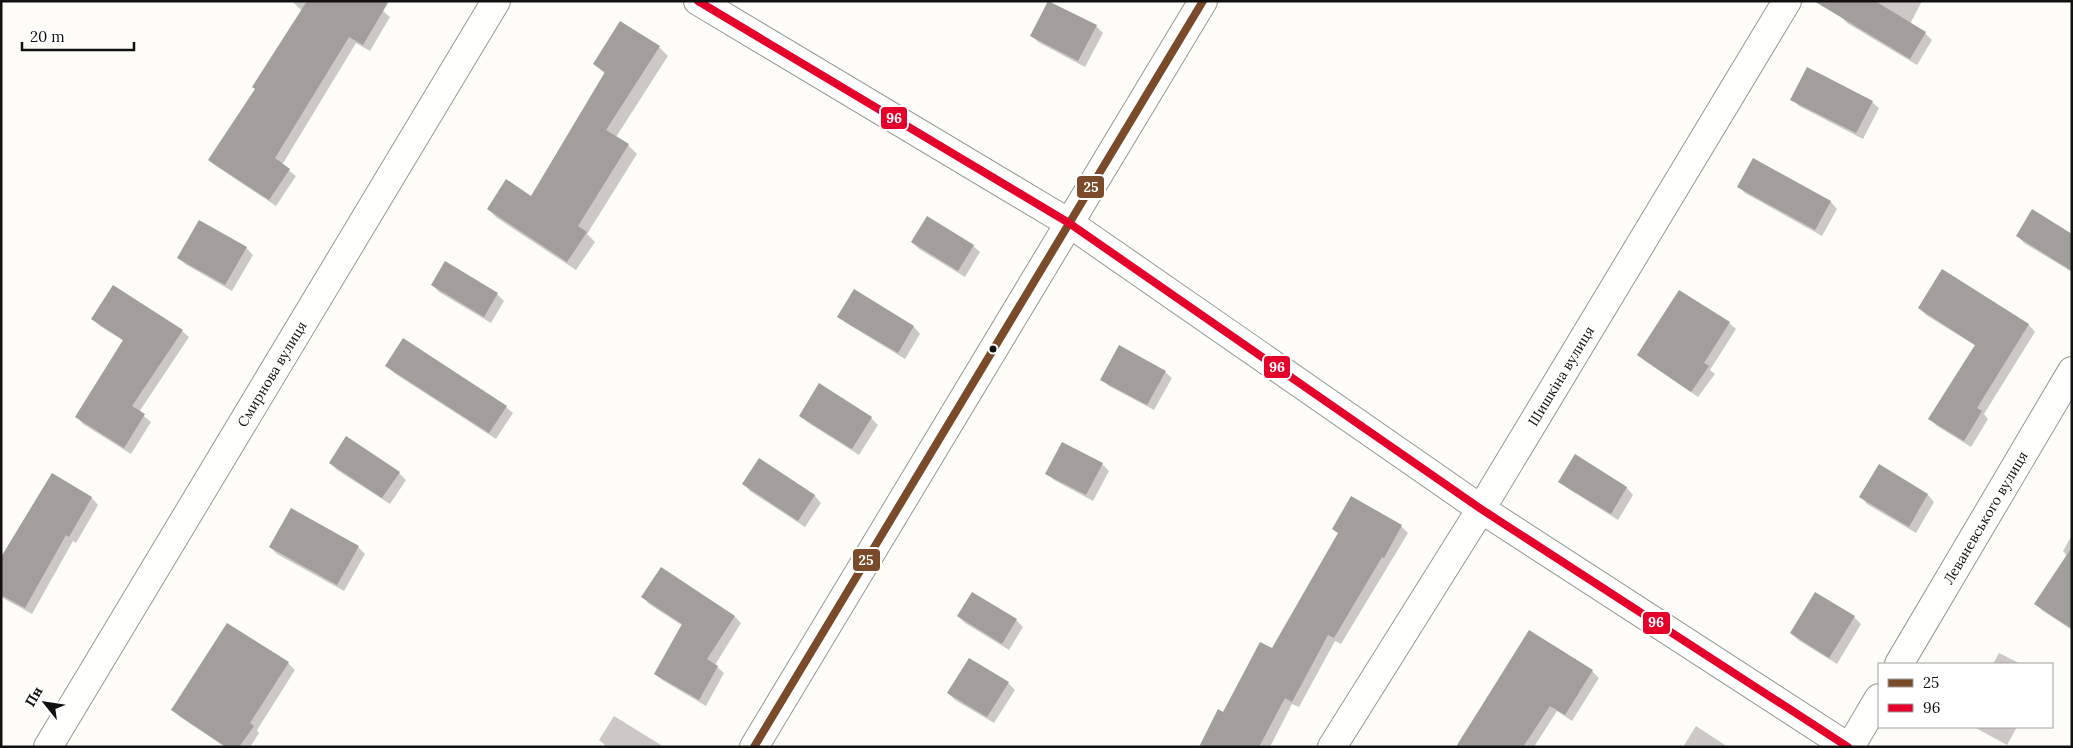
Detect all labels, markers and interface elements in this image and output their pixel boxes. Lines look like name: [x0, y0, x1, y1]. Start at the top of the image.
scale bar: [22, 20, 135, 52]
text: 20 m: [30, 27, 65, 46]
line badge: 96: [880, 106, 908, 130]
text: 96: [886, 109, 902, 127]
line badge: 25: [1076, 175, 1105, 199]
text: 25: [1083, 178, 1099, 196]
street label: Смирнова вулиця: [233, 318, 311, 430]
street label: Шишкіна вулиця: [1524, 323, 1598, 429]
unlabelled marker: [988, 344, 998, 354]
line badge: 96: [1263, 355, 1291, 379]
text: 96: [1269, 358, 1285, 376]
street label: Леваневського вулиця: [1939, 448, 2032, 587]
line badge: 25: [852, 548, 881, 572]
text: 25: [858, 551, 874, 569]
line badge: 96: [1642, 611, 1671, 635]
text: 96: [1648, 613, 1664, 631]
legend: [1878, 663, 2053, 728]
text: 25: [1923, 673, 1939, 692]
north arrow: [20, 678, 70, 728]
text: Пн: [21, 683, 47, 710]
text: 96: [1923, 698, 1940, 717]

